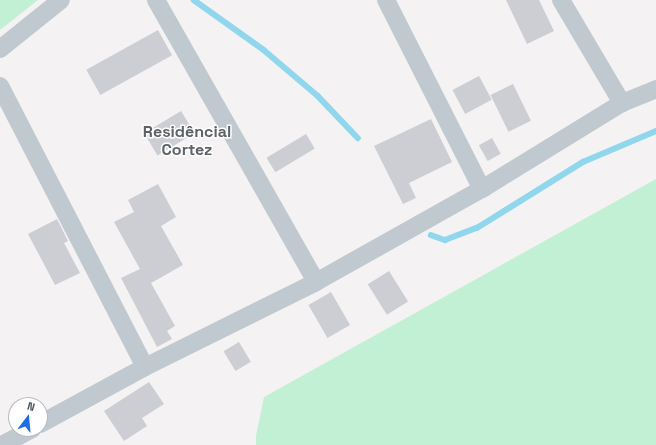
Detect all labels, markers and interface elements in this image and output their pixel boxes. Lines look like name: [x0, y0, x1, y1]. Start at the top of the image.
district label: Residêncial Cortez: [143, 122, 231, 160]
north arrow: [8, 397, 48, 437]
text: N: [26, 399, 37, 414]

